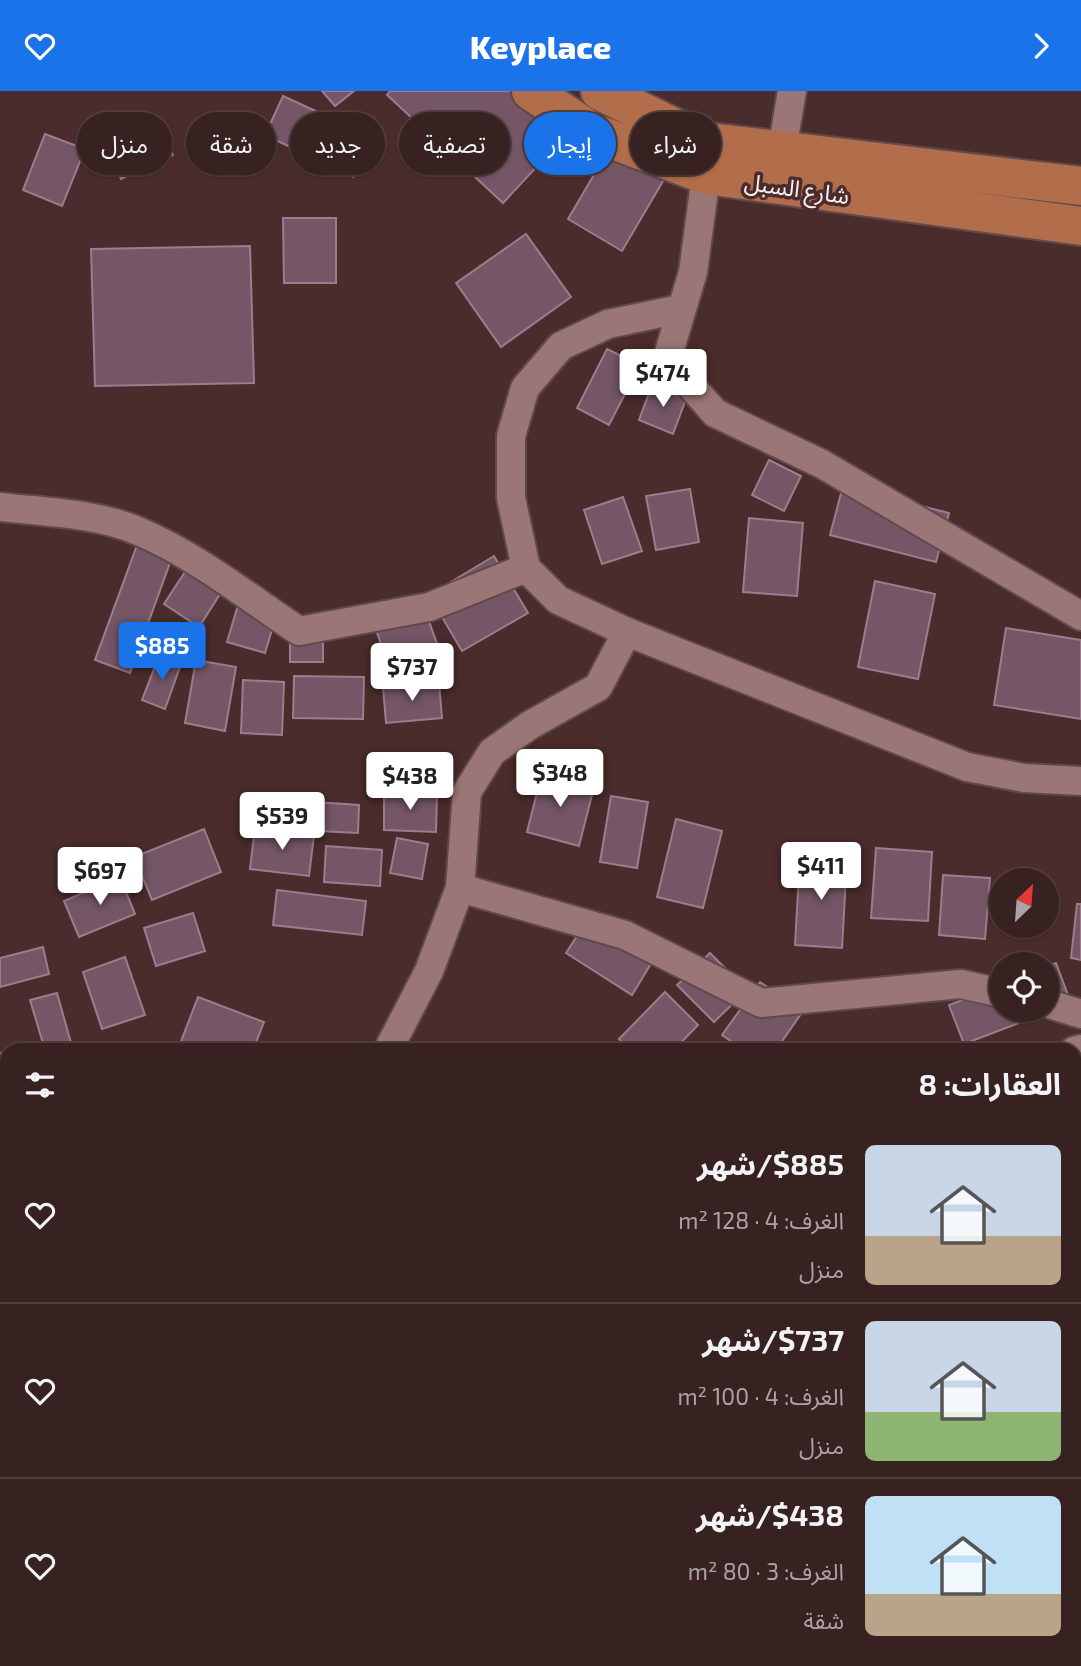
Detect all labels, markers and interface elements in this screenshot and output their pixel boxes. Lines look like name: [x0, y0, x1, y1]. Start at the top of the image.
icon: heart: [21, 27, 59, 65]
text: Keyplace: [470, 27, 611, 65]
icon: forward: [1022, 27, 1060, 65]
chip: منزل: [77, 112, 172, 175]
chip: شقة: [186, 112, 276, 175]
chip: جديد: [290, 112, 385, 175]
chip: تصفية: [399, 112, 510, 175]
chip: إيجار: [524, 112, 616, 175]
chip: شراء: [630, 112, 721, 175]
street label: شارع السبل: [742, 167, 851, 213]
pin: $474: [622, 349, 704, 409]
text: $474: [636, 358, 690, 386]
pin: $885: [121, 623, 203, 682]
text: $885: [135, 631, 189, 659]
pin: $737: [371, 643, 453, 703]
text: $737: [387, 652, 437, 680]
pin: $348: [519, 749, 601, 809]
pin: $438: [369, 753, 451, 812]
text: $348: [532, 758, 588, 786]
text: $438: [382, 761, 438, 789]
pin: $539: [241, 793, 323, 852]
text: $539: [256, 801, 308, 829]
pin: $411: [780, 843, 862, 902]
pin: $697: [59, 847, 141, 907]
text: $411: [797, 851, 845, 879]
text: $697: [74, 856, 126, 884]
north arrow: [989, 868, 1059, 938]
map controls: [989, 868, 1059, 1022]
button: locate: [989, 952, 1059, 1022]
text: العقارات: 8: [919, 1065, 1061, 1101]
icon: filters: [21, 1066, 59, 1104]
text: $885/شهر: [697, 1145, 844, 1181]
icon: home: [921, 1173, 1005, 1257]
icon: heart: [21, 1196, 59, 1234]
text: الغرف: 4 · 128 m²: [678, 1206, 844, 1234]
text: منزل: [799, 1255, 844, 1283]
text: $737/شهر: [702, 1321, 844, 1357]
icon: home: [921, 1349, 1005, 1433]
icon: heart: [21, 1372, 59, 1410]
text: الغرف: 4 · 100 m²: [677, 1382, 844, 1410]
text: منزل: [799, 1431, 844, 1459]
text: $438/شهر: [696, 1496, 844, 1532]
icon: home: [921, 1524, 1005, 1608]
icon: heart: [21, 1547, 59, 1585]
text: الغرف: 3 · 80 m²: [688, 1557, 844, 1585]
text: شقة: [803, 1606, 844, 1634]

